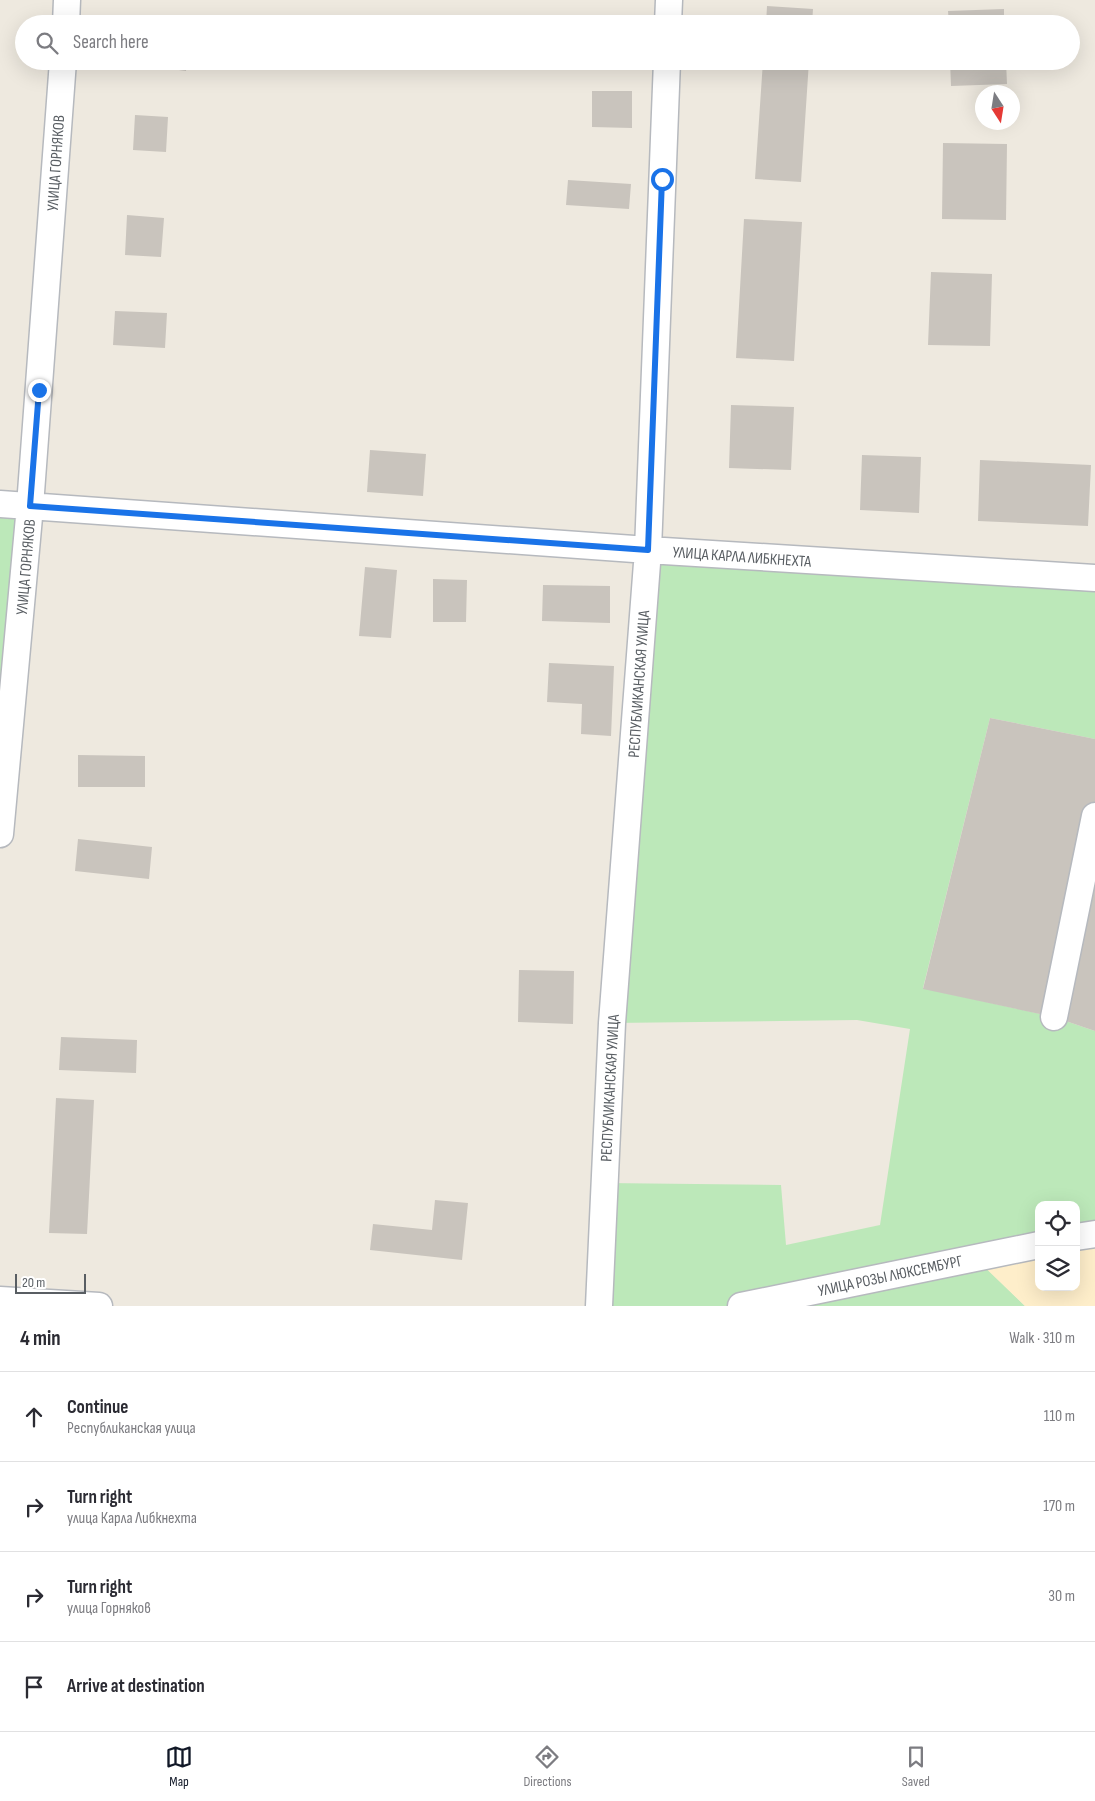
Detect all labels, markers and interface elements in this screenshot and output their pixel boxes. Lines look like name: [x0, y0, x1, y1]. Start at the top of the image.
search box: [15, 15, 1080, 70]
icon: search: [33, 29, 61, 57]
text: Search here: [73, 31, 149, 54]
north arrow: [975, 85, 1020, 130]
street label: УЛИЦА ГОРНЯКОВ: [44, 114, 69, 212]
route start: [651, 168, 674, 191]
route end: [28, 379, 51, 402]
street label: УЛИЦА ГОРНЯКОВ: [13, 518, 40, 616]
street label: УЛИЦА КАРЛА ЛИБКНЕХТА: [672, 543, 812, 572]
street label: РЕСПУБЛИКАНСКАЯ УЛИЦА: [625, 610, 654, 758]
street label: РЕСПУБЛИКАНСКАЯ УЛИЦА: [597, 1014, 624, 1162]
map controls: [1035, 1201, 1080, 1291]
button: locate: [1035, 1201, 1080, 1246]
button: layers: [1035, 1246, 1080, 1291]
street label: УЛИЦА РОЗЫ ЛЮКСЕМБУРГ: [816, 1252, 965, 1301]
scale bar: [15, 1271, 86, 1294]
text: 20 m: [22, 1274, 45, 1291]
text: 4 min: [20, 1326, 61, 1351]
text: Walk · 310 m: [1009, 1329, 1075, 1348]
text: Continue: [67, 1396, 128, 1419]
icon: ahead: [20, 1403, 48, 1431]
text: 110 m: [1044, 1407, 1075, 1426]
text: Республиканская улица: [67, 1419, 196, 1438]
text: Turn right: [67, 1486, 132, 1509]
icon: right: [20, 1493, 48, 1521]
text: 170 m: [1043, 1497, 1075, 1516]
text: улица Карла Либкнехта: [67, 1509, 197, 1528]
text: Turn right: [67, 1576, 132, 1599]
icon: right: [20, 1583, 48, 1611]
text: 30 m: [1048, 1587, 1075, 1606]
text: улица Горняков: [67, 1599, 151, 1618]
icon: arrive: [20, 1673, 48, 1701]
text: Arrive at destination: [67, 1675, 205, 1698]
tab: Map: [165, 1743, 193, 1790]
tab: Directions: [523, 1743, 572, 1790]
tab: Saved: [902, 1743, 930, 1790]

